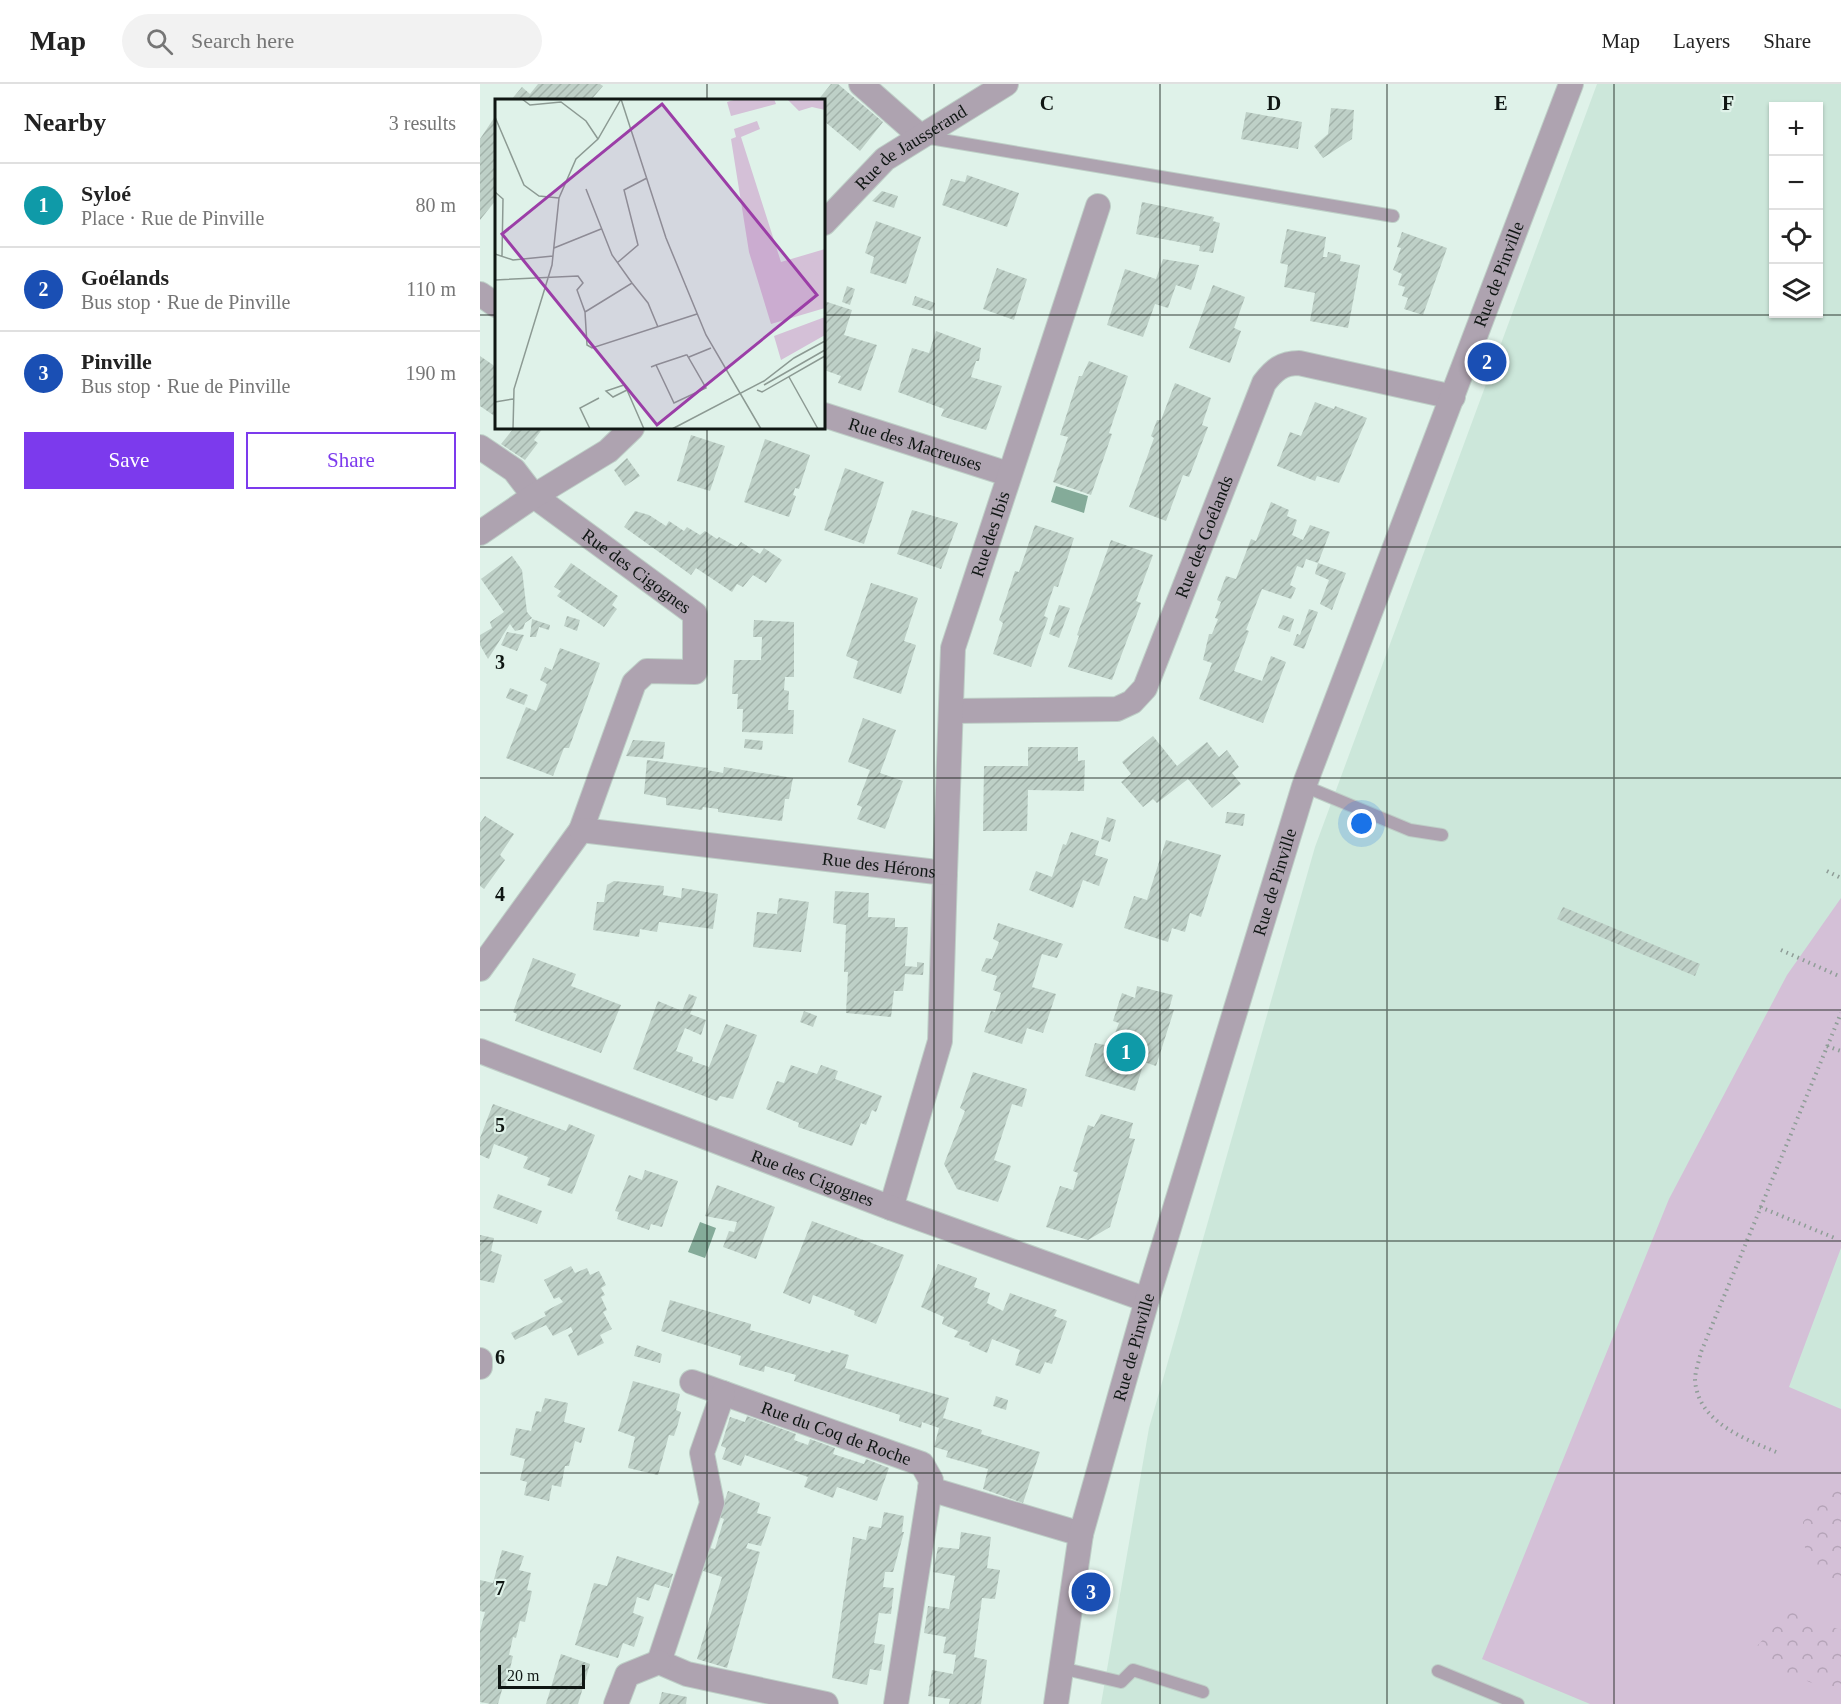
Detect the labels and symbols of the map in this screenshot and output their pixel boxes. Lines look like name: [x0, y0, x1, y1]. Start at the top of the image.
text: C: [1040, 92, 1054, 114]
text: D: [1267, 92, 1281, 114]
text: E: [1494, 92, 1508, 114]
text: F: [1722, 92, 1734, 114]
inset map: [495, 99, 825, 429]
street label: Rue de Jausserand: [851, 101, 970, 194]
street label: Rue de Pinville: [1470, 219, 1528, 330]
pin: 2: [1468, 340, 1506, 384]
street label: Rue des Macreuses: [846, 414, 985, 475]
street label: Rue des Goélands: [1171, 473, 1237, 601]
street label: Rue des Ibis: [967, 489, 1014, 580]
street label: Rue des Cigognes: [578, 525, 695, 618]
text: 3: [495, 651, 505, 673]
your location: [1347, 809, 1376, 838]
street label: Rue de Pinville: [1249, 826, 1300, 938]
street label: Rue des Hérons: [821, 849, 937, 882]
text: 4: [495, 883, 505, 905]
pin: 1: [1106, 1030, 1146, 1074]
text: 5: [495, 1114, 505, 1136]
street label: Rue des Cigognes: [748, 1145, 877, 1211]
street label: Rue de Pinville: [1109, 1291, 1158, 1403]
text: 6: [495, 1346, 505, 1368]
street label: Rue du Coq de Roche: [758, 1397, 914, 1469]
pin: 3: [1072, 1570, 1110, 1614]
text: 7: [495, 1577, 505, 1599]
scale bar: [498, 1662, 585, 1690]

